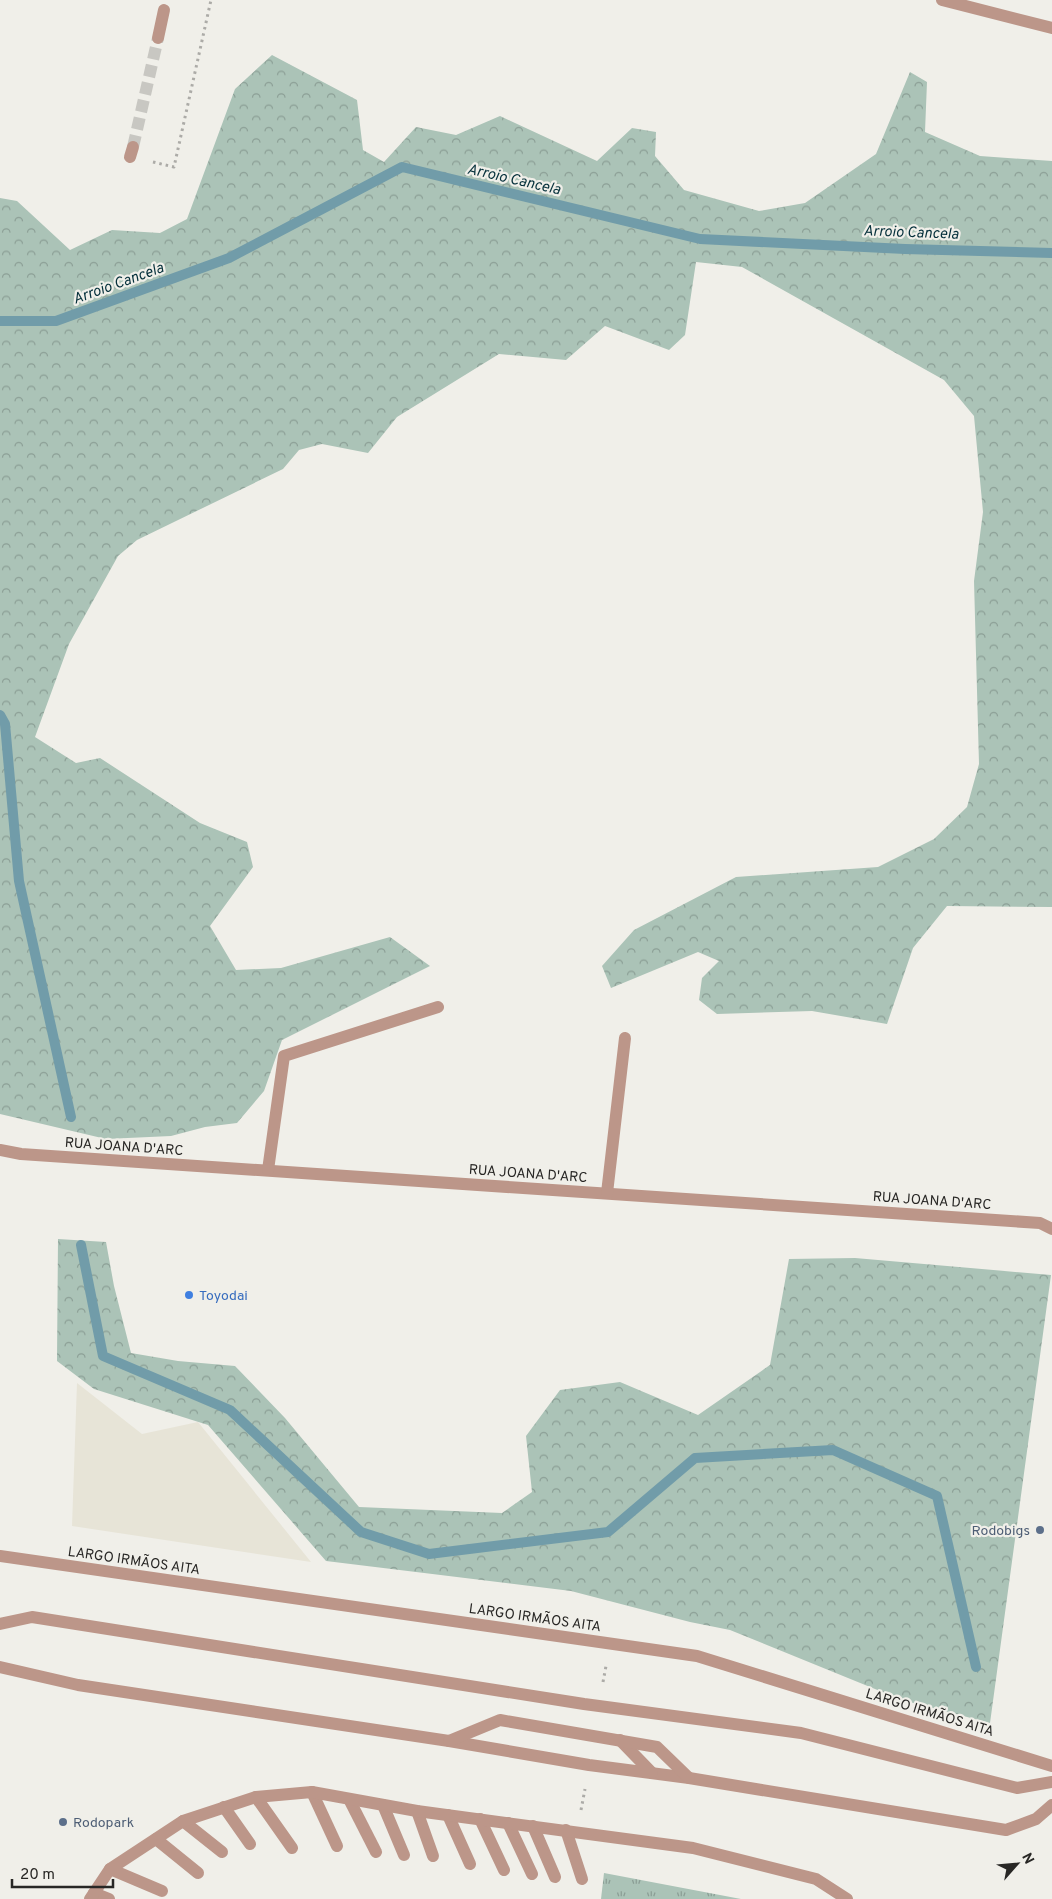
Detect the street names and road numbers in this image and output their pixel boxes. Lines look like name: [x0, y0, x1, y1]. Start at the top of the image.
street label: RUA JOANA D'ARC: [64, 1135, 184, 1160]
street label: RUA JOANA D'ARC: [468, 1162, 588, 1187]
street label: RUA JOANA D'ARC: [872, 1189, 992, 1214]
street label: LARGO IRMÃOS AITA: [66, 1544, 201, 1579]
street label: LARGO IRMÃOS AITA: [467, 1601, 602, 1636]
street label: LARGO IRMÃOS AITA: [863, 1686, 996, 1741]

